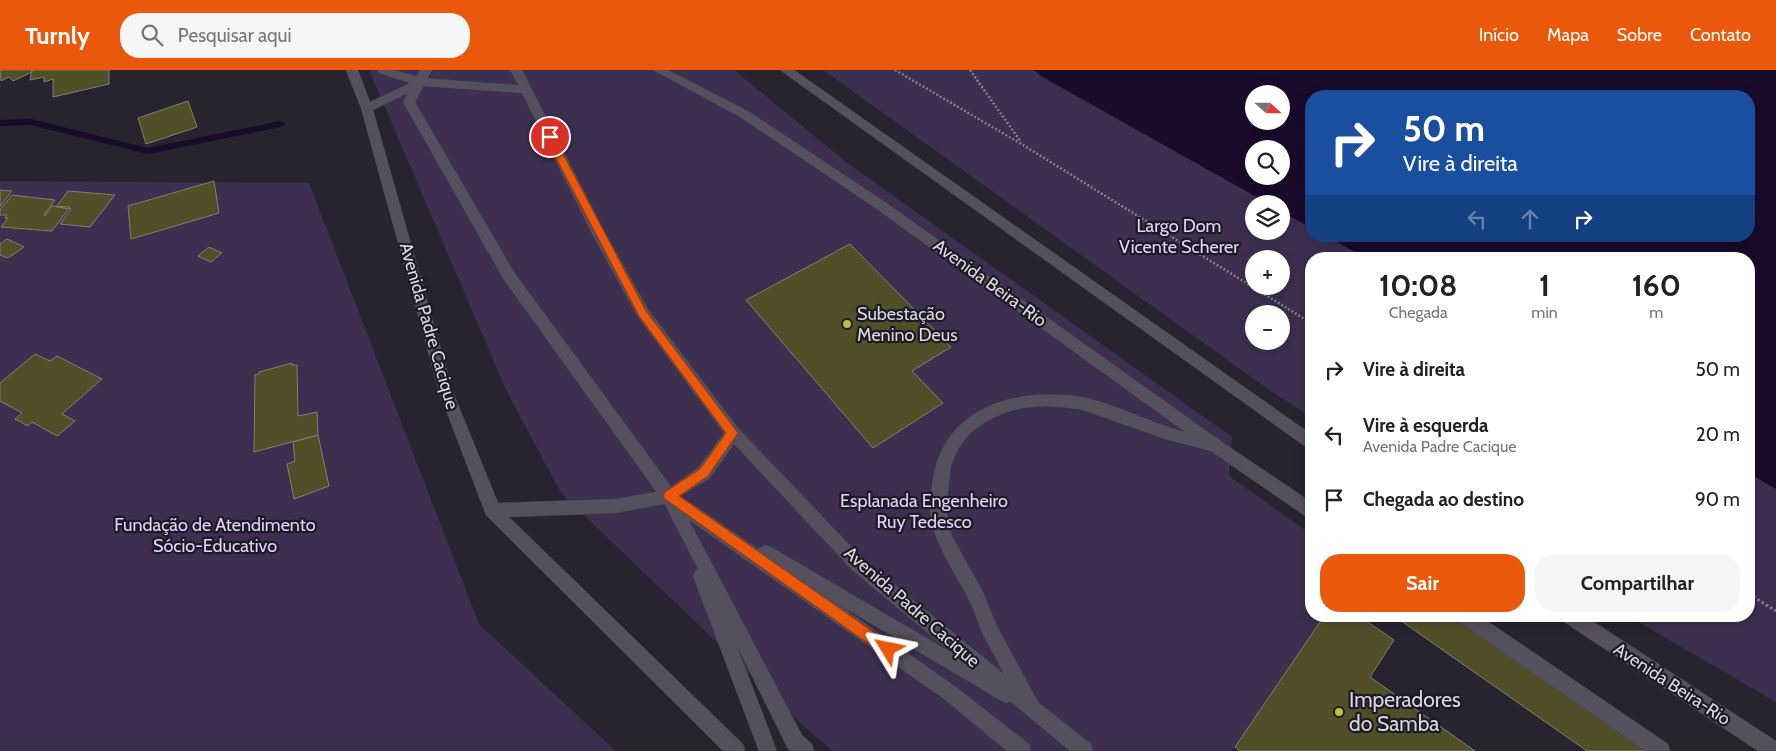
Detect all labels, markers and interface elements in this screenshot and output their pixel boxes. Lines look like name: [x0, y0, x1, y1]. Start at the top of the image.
search box: [120, 13, 470, 58]
text: Turnly: [25, 21, 90, 50]
icon: search: [138, 21, 166, 49]
text: Pesquisar aqui: [178, 24, 292, 47]
text: Início: [1479, 24, 1519, 46]
text: Mapa: [1547, 24, 1589, 46]
text: Sobre: [1617, 24, 1662, 46]
text: Contato: [1690, 24, 1751, 46]
north arrow: [1245, 85, 1290, 130]
map controls: [1245, 85, 1290, 350]
text: 50 m: [1403, 107, 1485, 150]
icon: right: [1320, 110, 1385, 175]
pin: [529, 116, 571, 158]
icon: arrive: [536, 123, 564, 151]
button: search: [1245, 140, 1290, 185]
text: Vire à direita: [1403, 150, 1518, 177]
button: layers: [1245, 195, 1290, 240]
icon: left: [1463, 205, 1491, 233]
icon: ahead: [1516, 205, 1544, 233]
icon: right: [1569, 205, 1597, 233]
park label: Largo Dom Vicente Scherer: [1119, 215, 1239, 258]
street label: Avenida Beira-Rio: [929, 234, 1051, 332]
street label: Avenida Padre Cacique: [395, 240, 463, 412]
button: +: [1245, 250, 1290, 295]
text: 10:08: [1379, 267, 1457, 304]
text: 1: [1539, 267, 1550, 304]
text: 160: [1632, 267, 1681, 304]
place label: Subestação Menino Deus: [857, 303, 958, 346]
text: Chegada: [1389, 303, 1448, 322]
text: min: [1531, 303, 1558, 322]
text: m: [1649, 303, 1663, 322]
button: −: [1245, 305, 1290, 350]
marker: Subestação Menino Deus: [841, 318, 853, 330]
icon: right: [1320, 356, 1348, 384]
text: Vire à direita: [1363, 358, 1465, 381]
text: 50 m: [1696, 358, 1740, 381]
text: Vire à esquerda: [1363, 414, 1489, 437]
icon: left: [1320, 421, 1348, 449]
text: 20 m: [1696, 423, 1740, 446]
text: Avenida Padre Cacique: [1363, 437, 1517, 456]
icon: arrive: [1320, 486, 1348, 514]
text: Chegada ao destino: [1363, 488, 1524, 511]
text: 90 m: [1695, 488, 1740, 511]
park label: Esplanada Engenheiro Ruy Tedesco: [840, 490, 1008, 533]
park label: Fundação de Atendimento Sócio-Educativo: [114, 514, 316, 557]
street label: Avenida Padre Cacique: [840, 542, 984, 672]
button: Sair: [1320, 554, 1525, 612]
button: Compartilhar: [1535, 554, 1740, 612]
position arrow: [861, 622, 913, 674]
street label: Avenida Beira-Rio: [1609, 638, 1735, 730]
place label: Imperadores do Samba: [1349, 687, 1461, 736]
marker: Imperadores do Samba: [1333, 706, 1345, 718]

